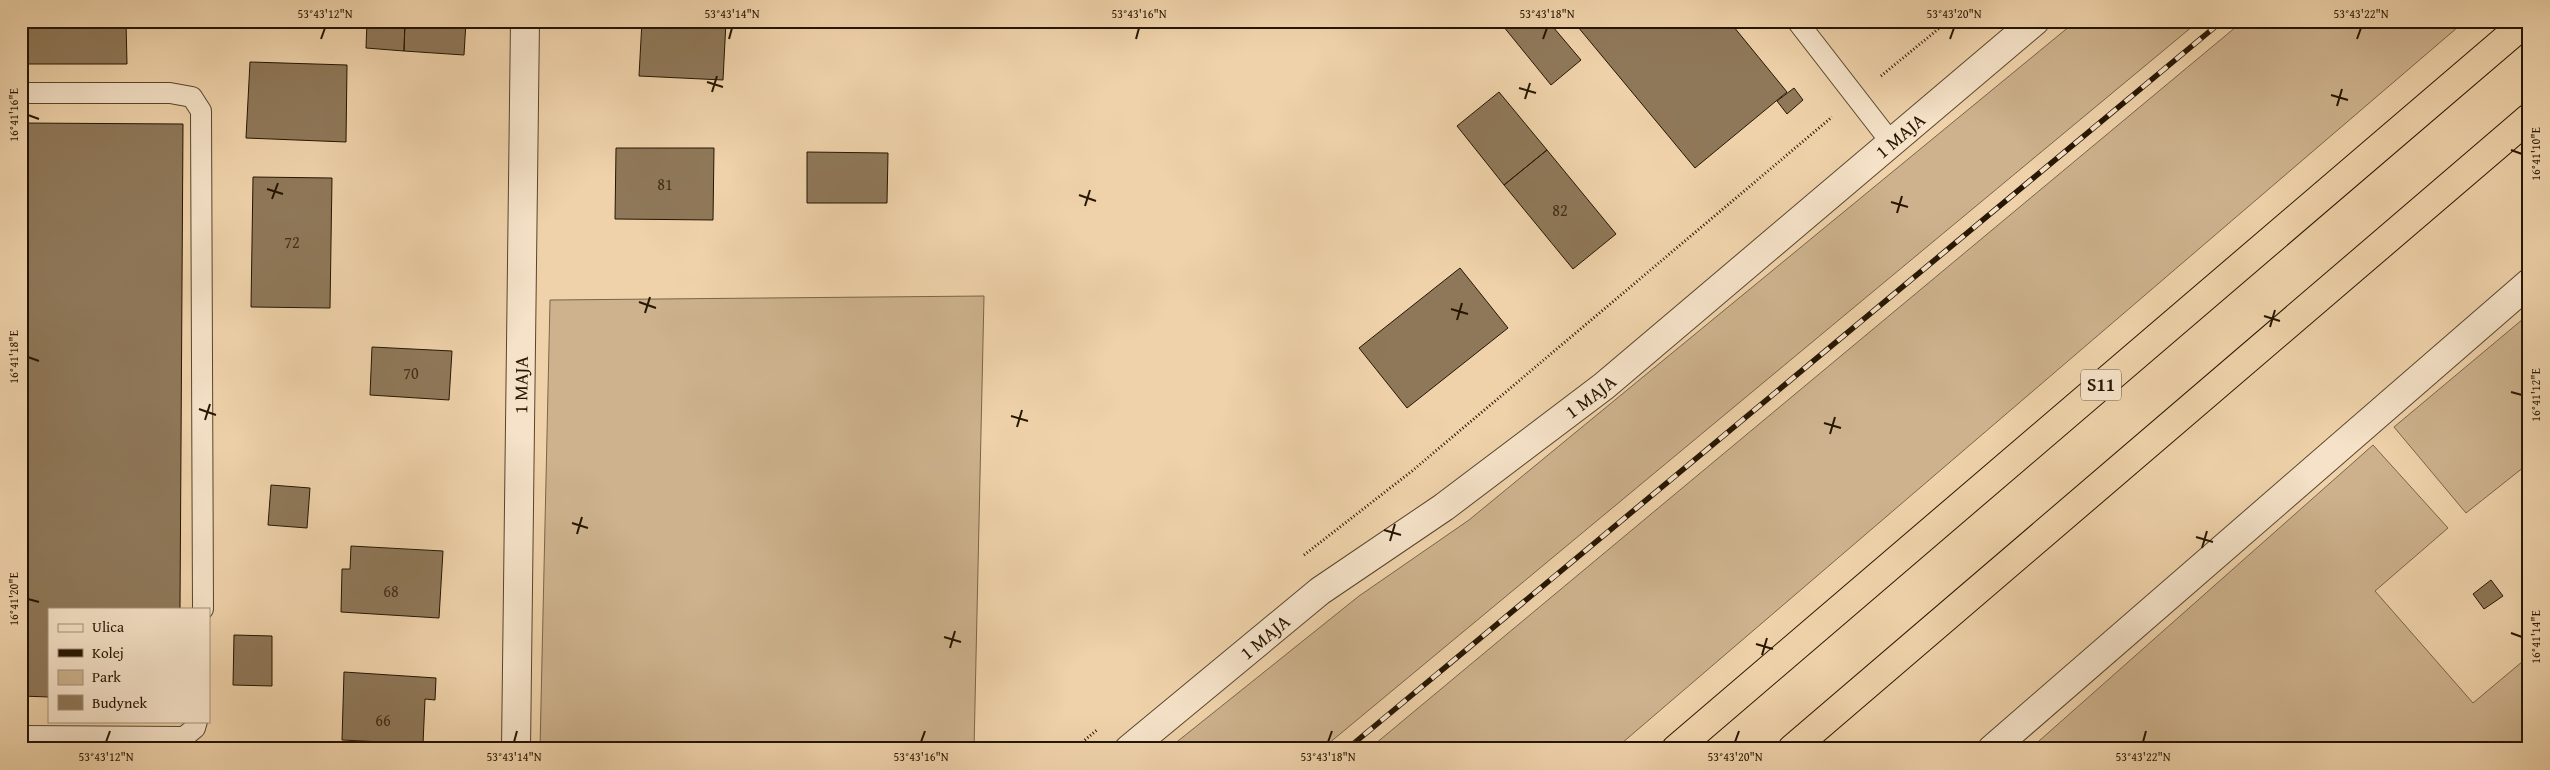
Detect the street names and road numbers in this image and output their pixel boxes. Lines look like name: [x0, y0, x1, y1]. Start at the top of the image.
street label: 1 MAJA: [1869, 106, 1931, 165]
street label: 1 MAJA: [506, 355, 535, 414]
street label: 1 MAJA: [1559, 367, 1622, 425]
road number: S11: [2081, 370, 2121, 400]
street label: 1 MAJA: [1233, 607, 1296, 666]

